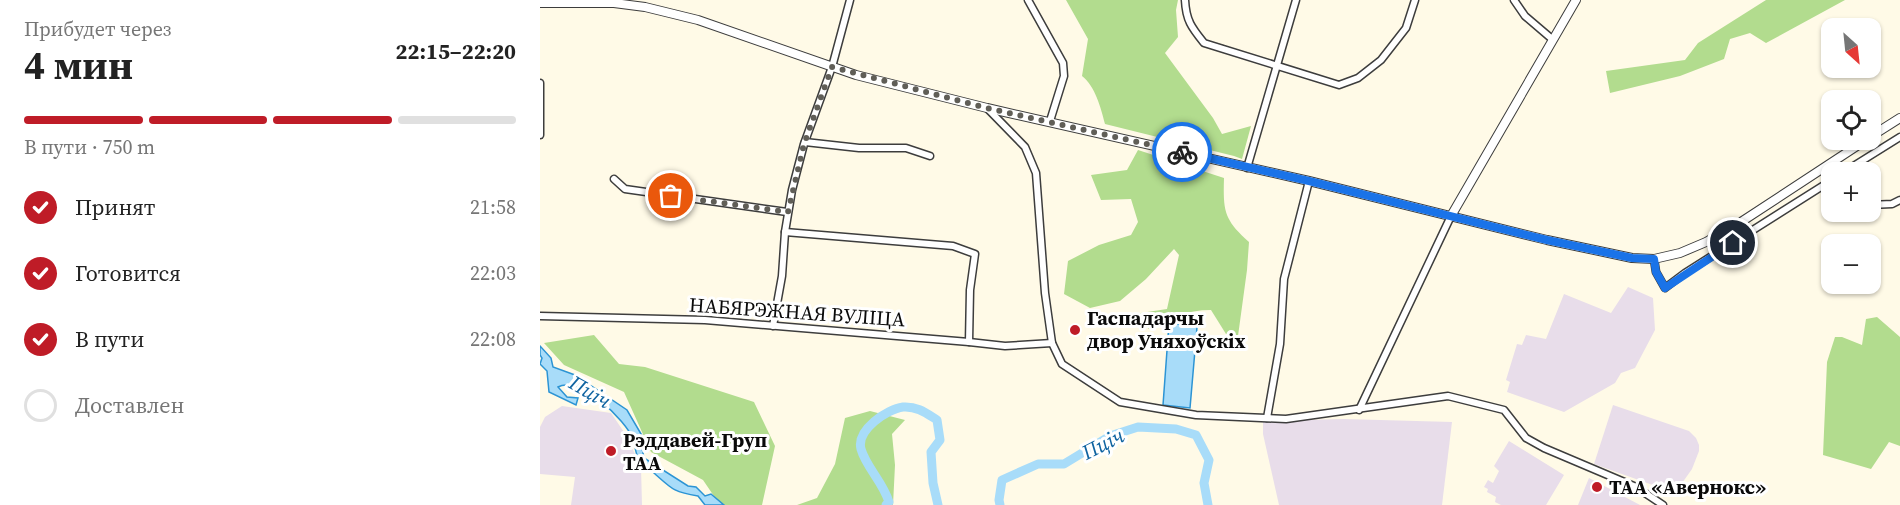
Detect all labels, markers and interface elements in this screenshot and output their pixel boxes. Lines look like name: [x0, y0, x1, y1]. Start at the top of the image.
text: Прибудет через: [24, 15, 171, 43]
north arrow: [1821, 18, 1881, 78]
map controls: [1821, 18, 1881, 294]
text: 22:15–22:20: [396, 36, 516, 66]
text: 4 мин: [24, 39, 133, 92]
button: locate: [1821, 90, 1881, 150]
courier: [1152, 122, 1212, 182]
text: В пути · 750 m: [24, 133, 155, 161]
icon: bike: [1166, 136, 1199, 169]
button: +: [1821, 162, 1881, 222]
pin: [645, 170, 696, 221]
icon: bag: [654, 179, 687, 212]
icon: check: [24, 191, 57, 224]
text: Принят: [75, 192, 155, 222]
text: 21:58: [470, 193, 516, 221]
pin: [1707, 217, 1758, 268]
icon: home: [1716, 226, 1749, 259]
button: −: [1821, 234, 1881, 294]
icon: check: [24, 257, 57, 290]
text: Готовится: [75, 258, 181, 288]
text: 22:03: [470, 259, 516, 287]
street label: НАБЯРЭЖНАЯ ВУЛІЦА: [688, 290, 907, 334]
place label: Гаспадарчы двор Уняхоўскіх: [1087, 304, 1245, 355]
icon: check: [24, 323, 57, 356]
marker: Гаспадарчы двор Уняхоўскіх: [1068, 323, 1082, 337]
text: В пути: [75, 324, 144, 354]
text: 22:08: [470, 325, 516, 353]
water label: Пціч: [563, 367, 617, 415]
text: Доставлен: [75, 390, 185, 420]
water label: Пціч: [1076, 421, 1129, 467]
place label: Рэддавей-Груп ТАА: [623, 426, 768, 477]
marker: Рэддавей-Груп ТАА: [604, 444, 618, 458]
place label: ТАА «Авернокс»: [1609, 473, 1766, 501]
marker: ТАА «Авернокс»: [1590, 480, 1604, 494]

